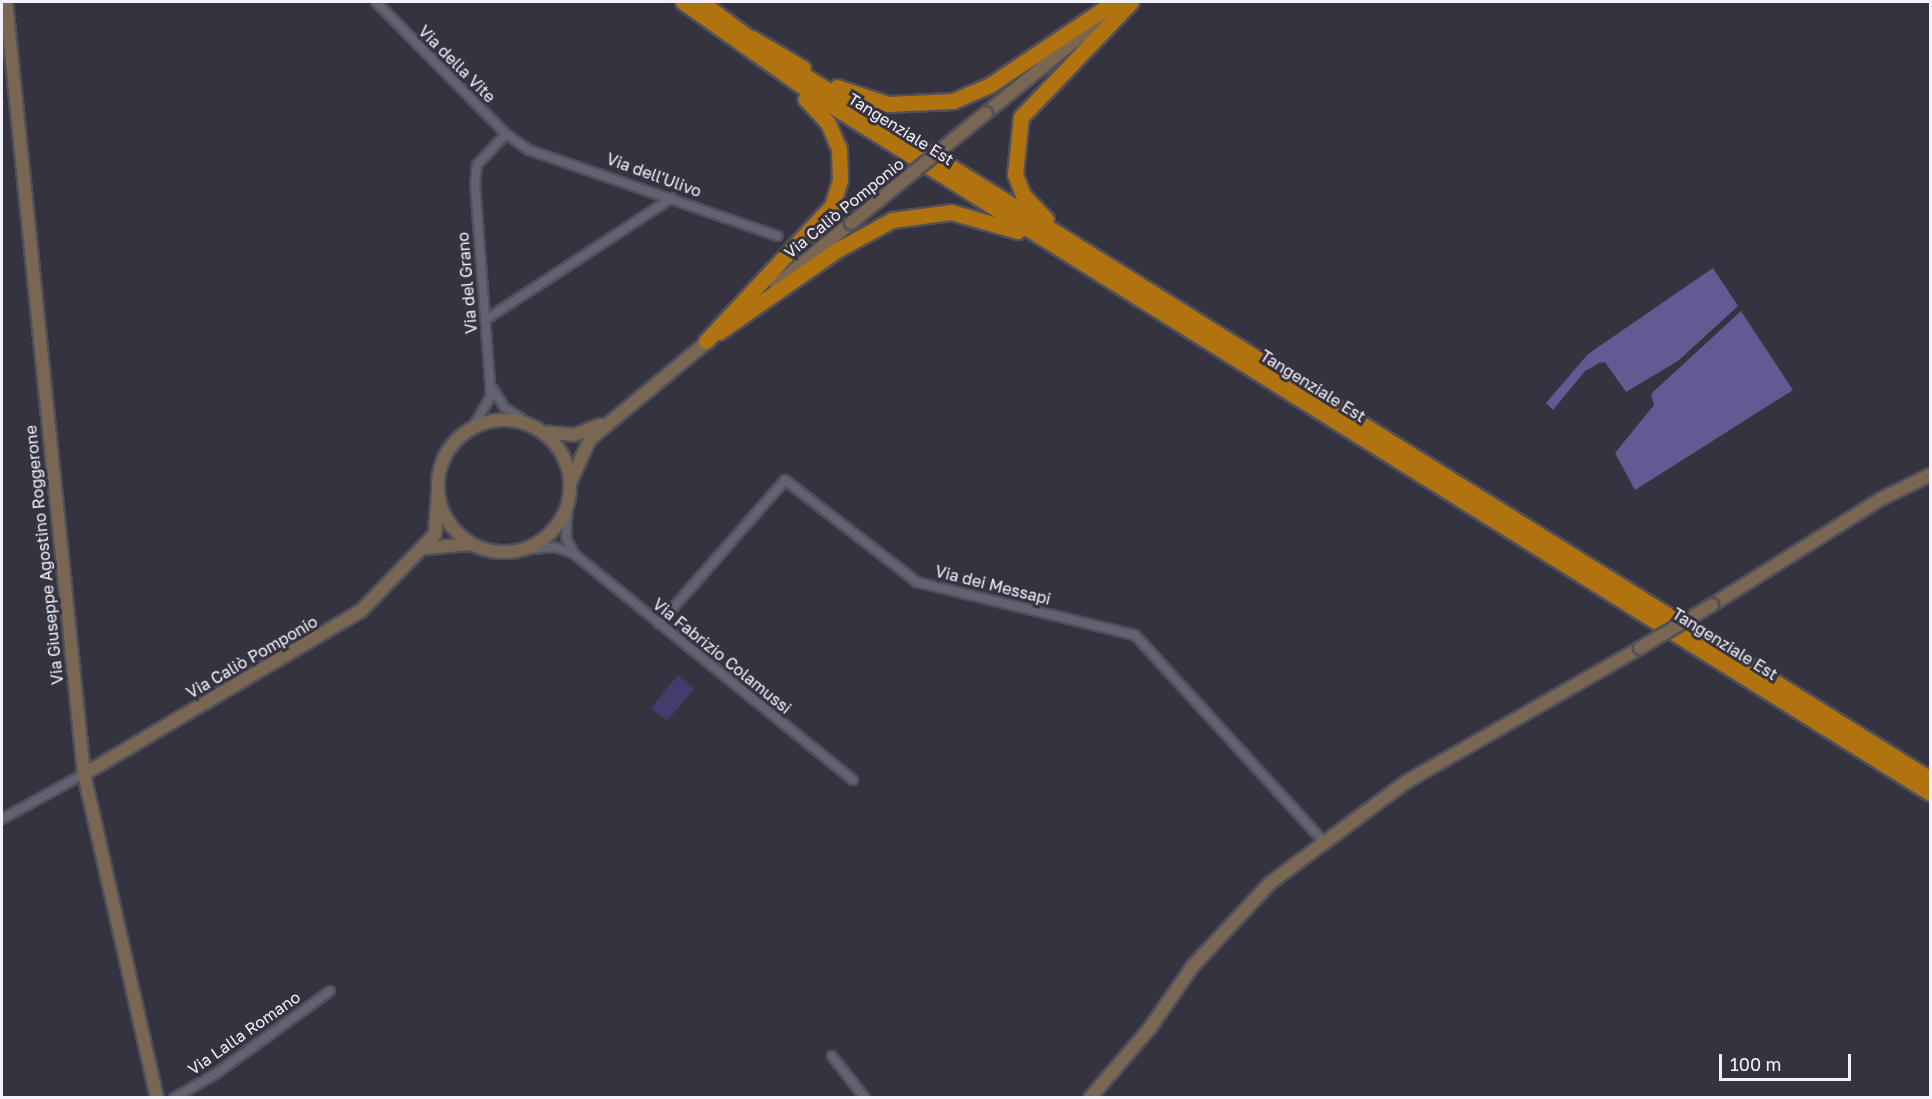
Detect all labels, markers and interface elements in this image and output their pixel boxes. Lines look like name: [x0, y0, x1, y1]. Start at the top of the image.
street label: Via della Vite: [414, 21, 500, 107]
street label: Tangenziale Est: [845, 89, 957, 169]
street label: Via dell'Ulivo: [604, 149, 704, 201]
street label: Via Caliò Pomponio: [780, 154, 908, 262]
street label: Via del Grano: [453, 231, 481, 335]
street label: Tangenziale Est: [1257, 346, 1369, 426]
street label: Via Giuseppe Agostino Roggerone: [21, 424, 67, 686]
street label: Via dei Messapi: [933, 561, 1053, 609]
street label: Via Fabrizio Colamussi: [649, 594, 795, 718]
street label: Tangenziale Est: [1669, 604, 1781, 684]
street label: Via Caliò Pomponio: [183, 612, 321, 702]
street label: Via Lalla Romano: [184, 987, 304, 1079]
scale bar: [1722, 1042, 1854, 1080]
text: 100 m: [1730, 1053, 1781, 1075]

